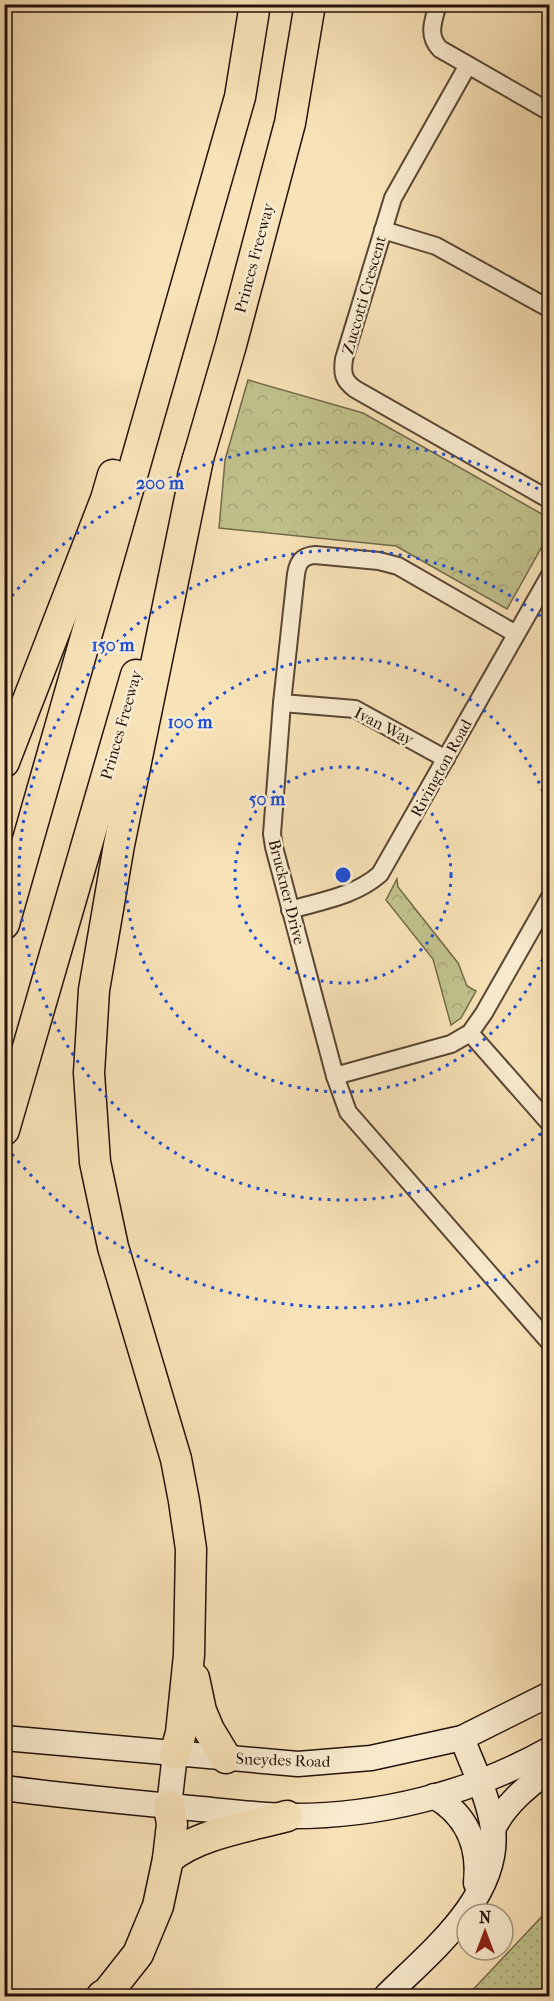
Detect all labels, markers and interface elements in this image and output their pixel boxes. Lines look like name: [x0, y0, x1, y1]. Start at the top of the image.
street label: Princes Freeway: [230, 200, 278, 315]
street label: Zuccotti Crescent: [338, 233, 390, 357]
text: 200 m: [136, 473, 185, 494]
text: 150 m: [92, 635, 135, 656]
street label: Princes Freeway: [96, 668, 146, 782]
street label: Ivan Way: [351, 703, 417, 749]
text: 100 m: [167, 712, 214, 733]
street label: Rivington Road: [406, 716, 476, 820]
text: 50 m: [249, 789, 286, 810]
street label: Bruckner Drive: [265, 837, 309, 947]
centre of rings: [333, 865, 353, 885]
street label: Sneydes Road: [235, 1749, 331, 1771]
north arrow: [455, 1902, 515, 1962]
text: N: [479, 1908, 492, 1927]

